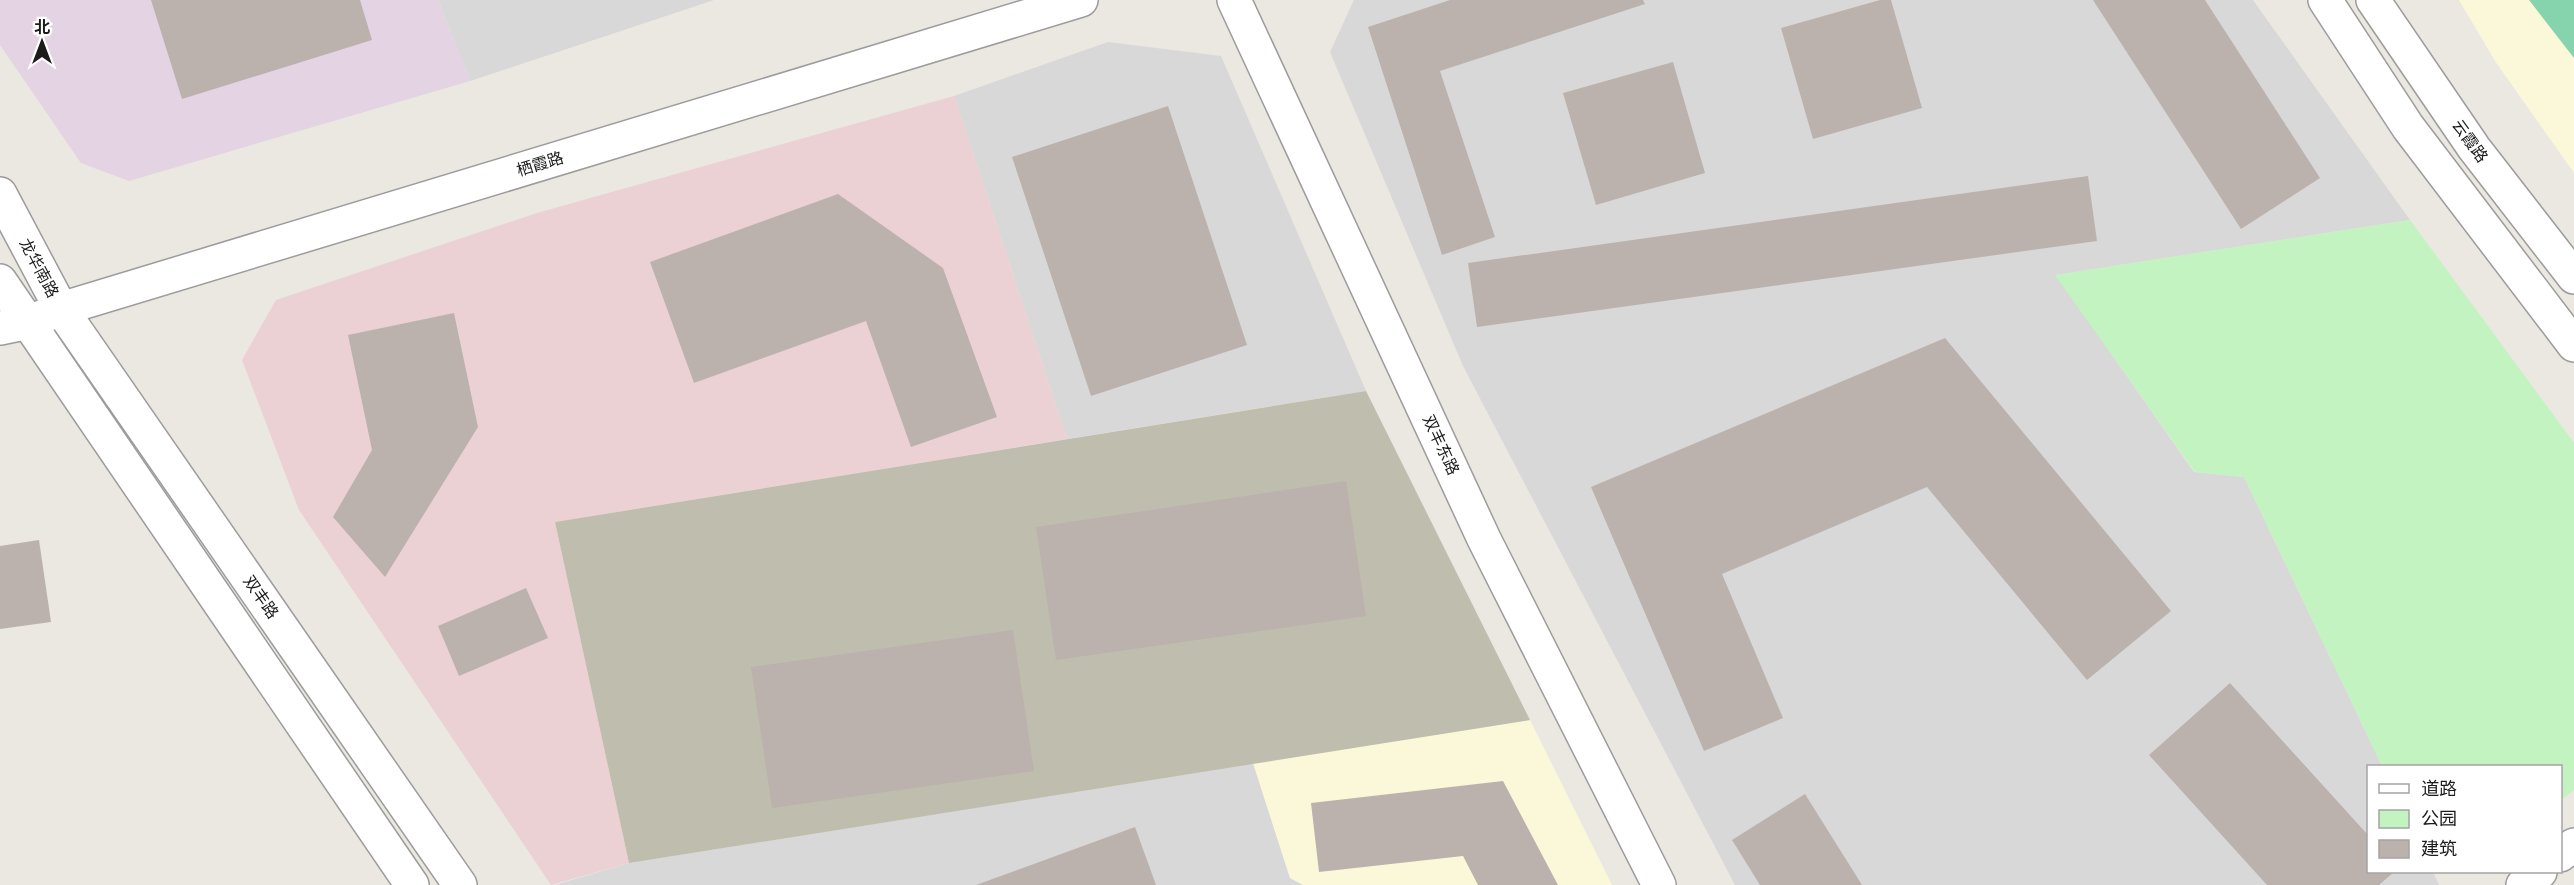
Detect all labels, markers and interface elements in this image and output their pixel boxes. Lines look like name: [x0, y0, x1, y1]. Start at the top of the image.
north arrow: [12, 12, 72, 72]
text: 北: [34, 18, 50, 37]
street label: 云霞路: [2448, 116, 2492, 166]
street label: 栖霞路: [514, 148, 566, 180]
street label: 龙华南路: [16, 235, 62, 301]
street label: 双丰东路: [1419, 412, 1463, 478]
street label: 双丰路: [239, 572, 283, 622]
legend: [2367, 765, 2562, 873]
text: 道路: [2421, 778, 2457, 800]
text: 公园: [2421, 808, 2457, 830]
text: 建筑: [2421, 838, 2457, 860]

